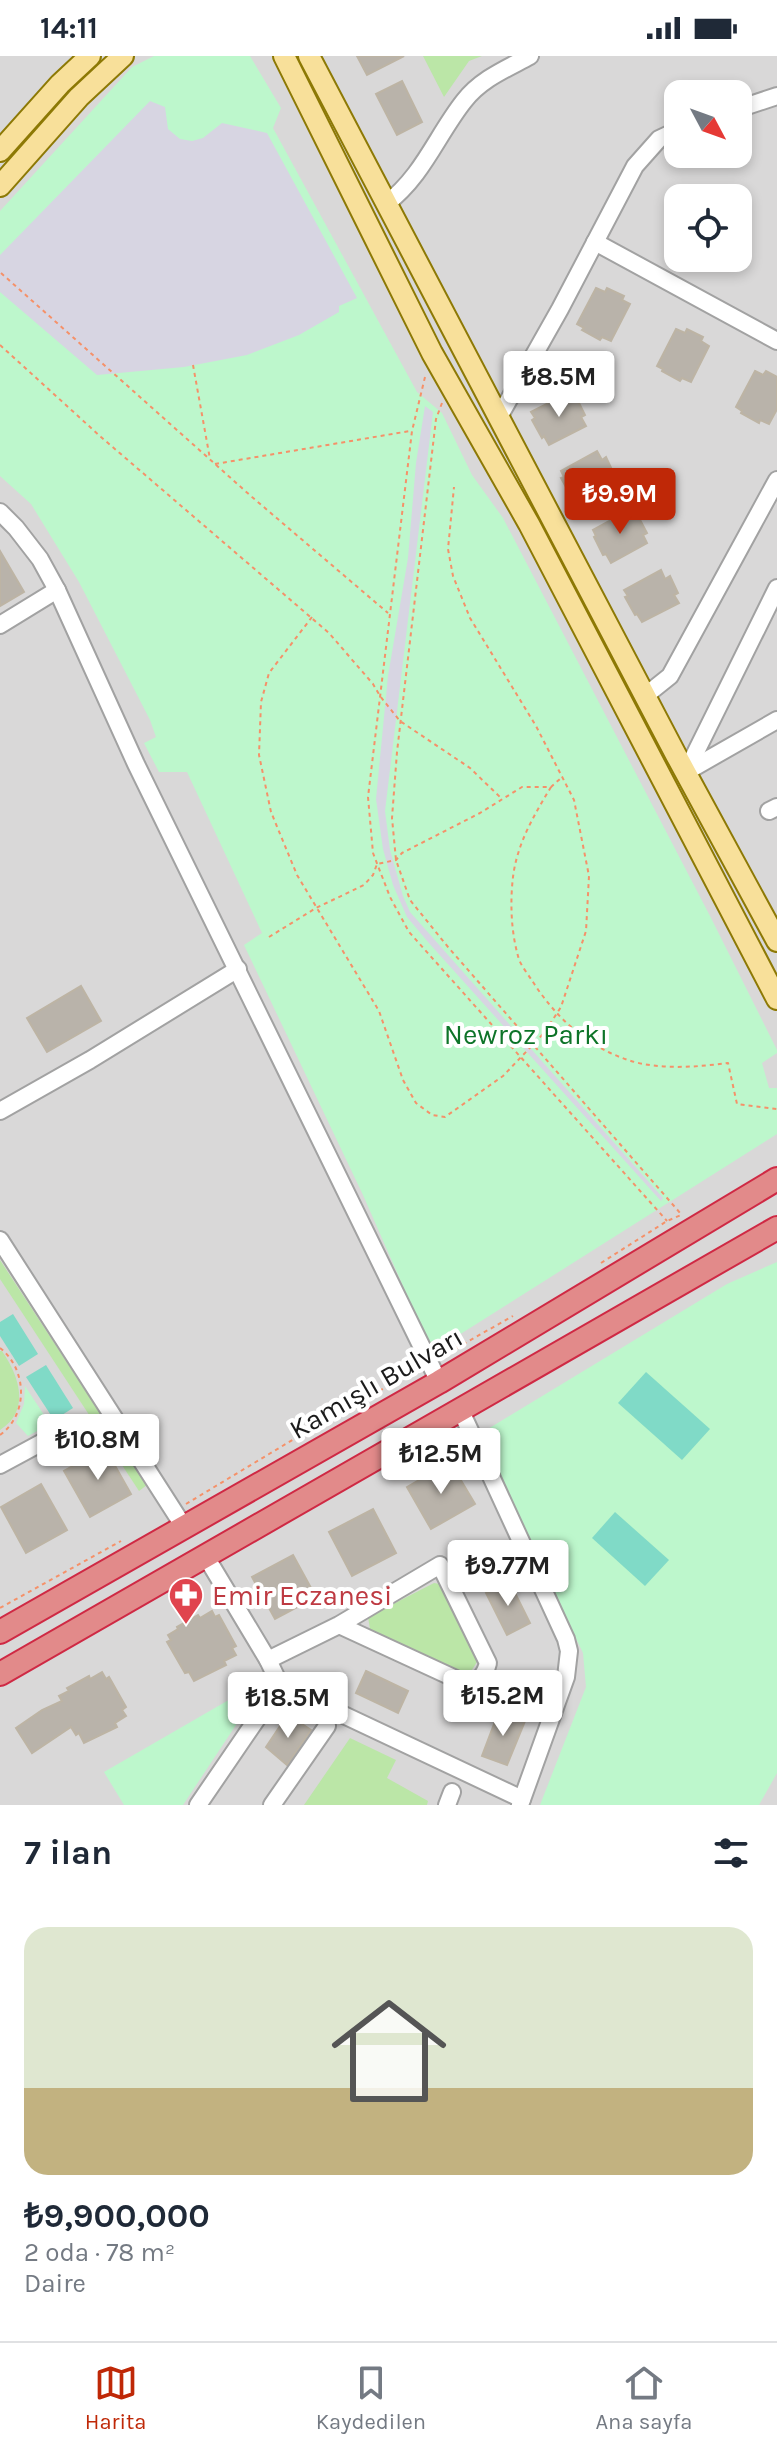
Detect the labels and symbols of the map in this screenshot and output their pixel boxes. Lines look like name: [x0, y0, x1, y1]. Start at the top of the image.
north arrow: [664, 80, 752, 168]
pin: ₺8.5M: [503, 351, 615, 419]
pin: ₺9.9M: [564, 468, 676, 536]
park label: Newroz Parkı: [444, 1018, 608, 1051]
street label: Kamışlı Bulvarı: [283, 1320, 469, 1446]
pin: ₺10.8M: [33, 1414, 163, 1482]
pin: ₺12.5M: [376, 1428, 506, 1496]
pin: ₺9.77M: [443, 1540, 573, 1608]
pharmacy icon: Emir Eczanesi: [167, 1576, 205, 1626]
place label: Emir Eczanesi: [212, 1579, 392, 1612]
pin: ₺15.2M: [438, 1670, 568, 1738]
pin: ₺18.5M: [223, 1672, 353, 1740]

